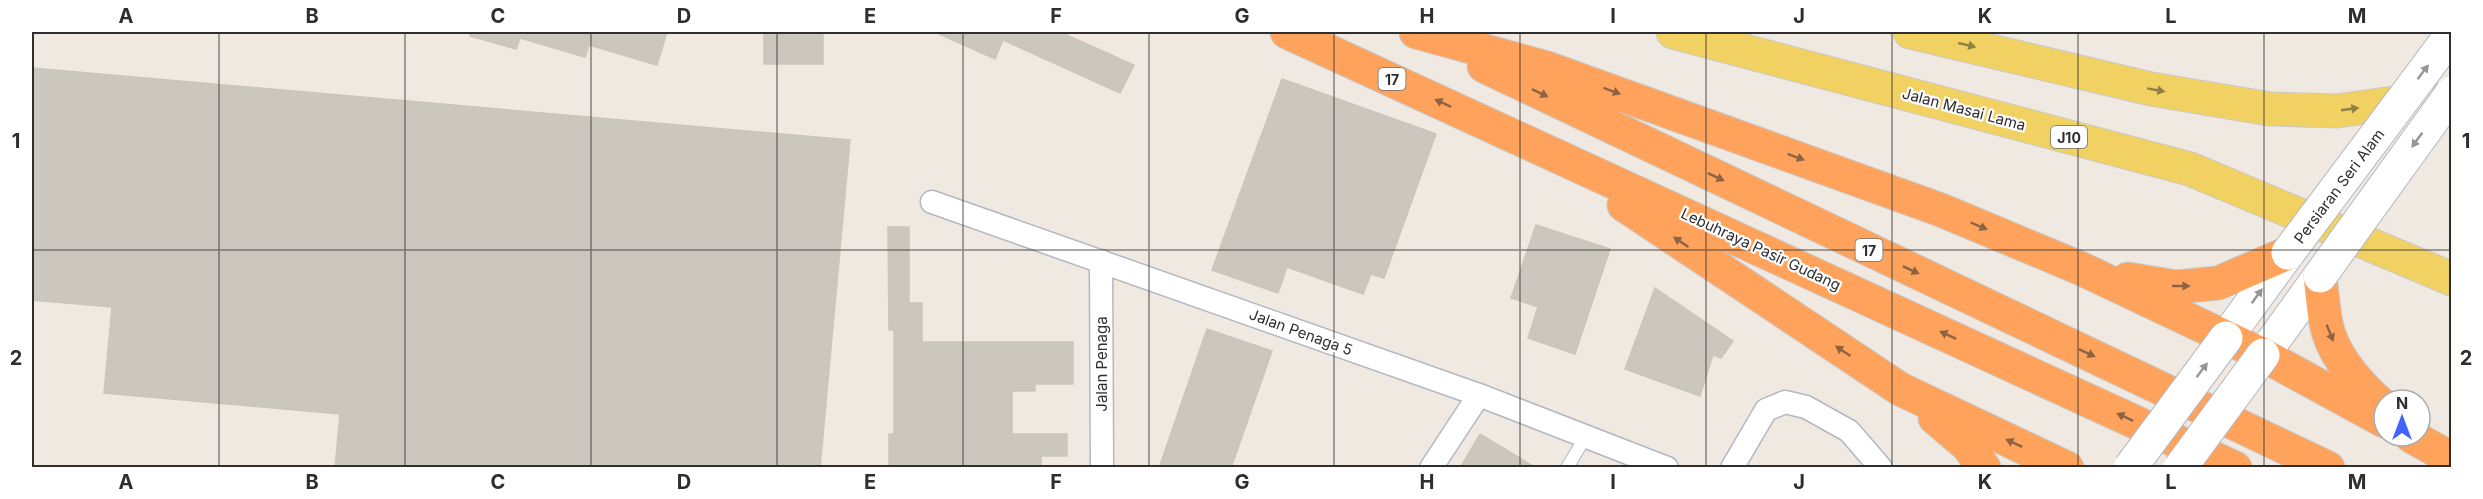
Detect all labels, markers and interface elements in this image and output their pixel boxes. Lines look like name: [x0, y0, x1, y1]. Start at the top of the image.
text: A: [119, 4, 134, 28]
text: B: [305, 4, 319, 28]
text: C: [491, 4, 505, 28]
text: D: [677, 4, 691, 28]
text: E: [864, 4, 876, 28]
text: F: [1050, 4, 1062, 28]
text: G: [1234, 4, 1250, 28]
text: H: [1420, 4, 1434, 28]
text: I: [1610, 4, 1616, 28]
text: J: [1793, 4, 1805, 28]
text: K: [1978, 4, 1992, 28]
text: L: [2165, 4, 2177, 28]
text: M: [2348, 4, 2366, 28]
one-way arrow: [1957, 41, 1976, 51]
one-way arrow: [2417, 64, 2429, 79]
road number: 17: [1378, 68, 1406, 90]
street label: Jalan Masai Lama: [1900, 83, 2028, 135]
one-way arrow: [2147, 86, 2166, 95]
one-way arrow: [1604, 87, 1622, 97]
one-way arrow: [1532, 89, 1549, 98]
one-way arrow: [1434, 98, 1452, 108]
one-way arrow: [2340, 105, 2359, 114]
street label: Persiaran Seri Alam: [2290, 125, 2388, 247]
road number: J10: [2051, 126, 2087, 148]
text: 1: [12, 129, 20, 153]
text: 1: [2462, 129, 2470, 153]
one-way arrow: [2412, 133, 2424, 148]
one-way arrow: [1787, 153, 1805, 163]
one-way arrow: [1708, 173, 1725, 182]
street label: Lebuhraya Pasir Gudang: [1678, 204, 1844, 294]
one-way arrow: [1970, 221, 1988, 231]
one-way arrow: [1673, 237, 1689, 248]
road number: 17: [1856, 239, 1882, 261]
one-way arrow: [1903, 265, 1920, 274]
one-way arrow: [2172, 281, 2191, 291]
one-way arrow: [2251, 288, 2263, 304]
street label: Jalan Penaga 5: [1247, 304, 1355, 360]
street label: Jalan Penaga: [1092, 316, 1111, 412]
one-way arrow: [2325, 325, 2335, 343]
one-way arrow: [1939, 330, 1957, 340]
text: 2: [10, 346, 22, 370]
one-way arrow: [1835, 346, 1851, 357]
text: 2: [2460, 346, 2472, 370]
one-way arrow: [2079, 349, 2096, 358]
one-way arrow: [2196, 362, 2208, 377]
north arrow: [2372, 388, 2432, 448]
text: N: [2396, 393, 2408, 413]
one-way arrow: [2117, 412, 2134, 421]
one-way arrow: [2006, 438, 2023, 447]
text: A: [119, 470, 134, 494]
text: B: [305, 470, 319, 494]
text: C: [491, 470, 505, 494]
text: D: [677, 470, 691, 494]
text: E: [864, 470, 876, 494]
text: F: [1050, 470, 1062, 494]
text: G: [1234, 470, 1250, 494]
text: H: [1420, 470, 1434, 494]
text: I: [1610, 470, 1616, 494]
text: J: [1793, 470, 1805, 494]
text: K: [1978, 470, 1992, 494]
text: L: [2165, 470, 2177, 494]
text: M: [2348, 470, 2366, 494]

